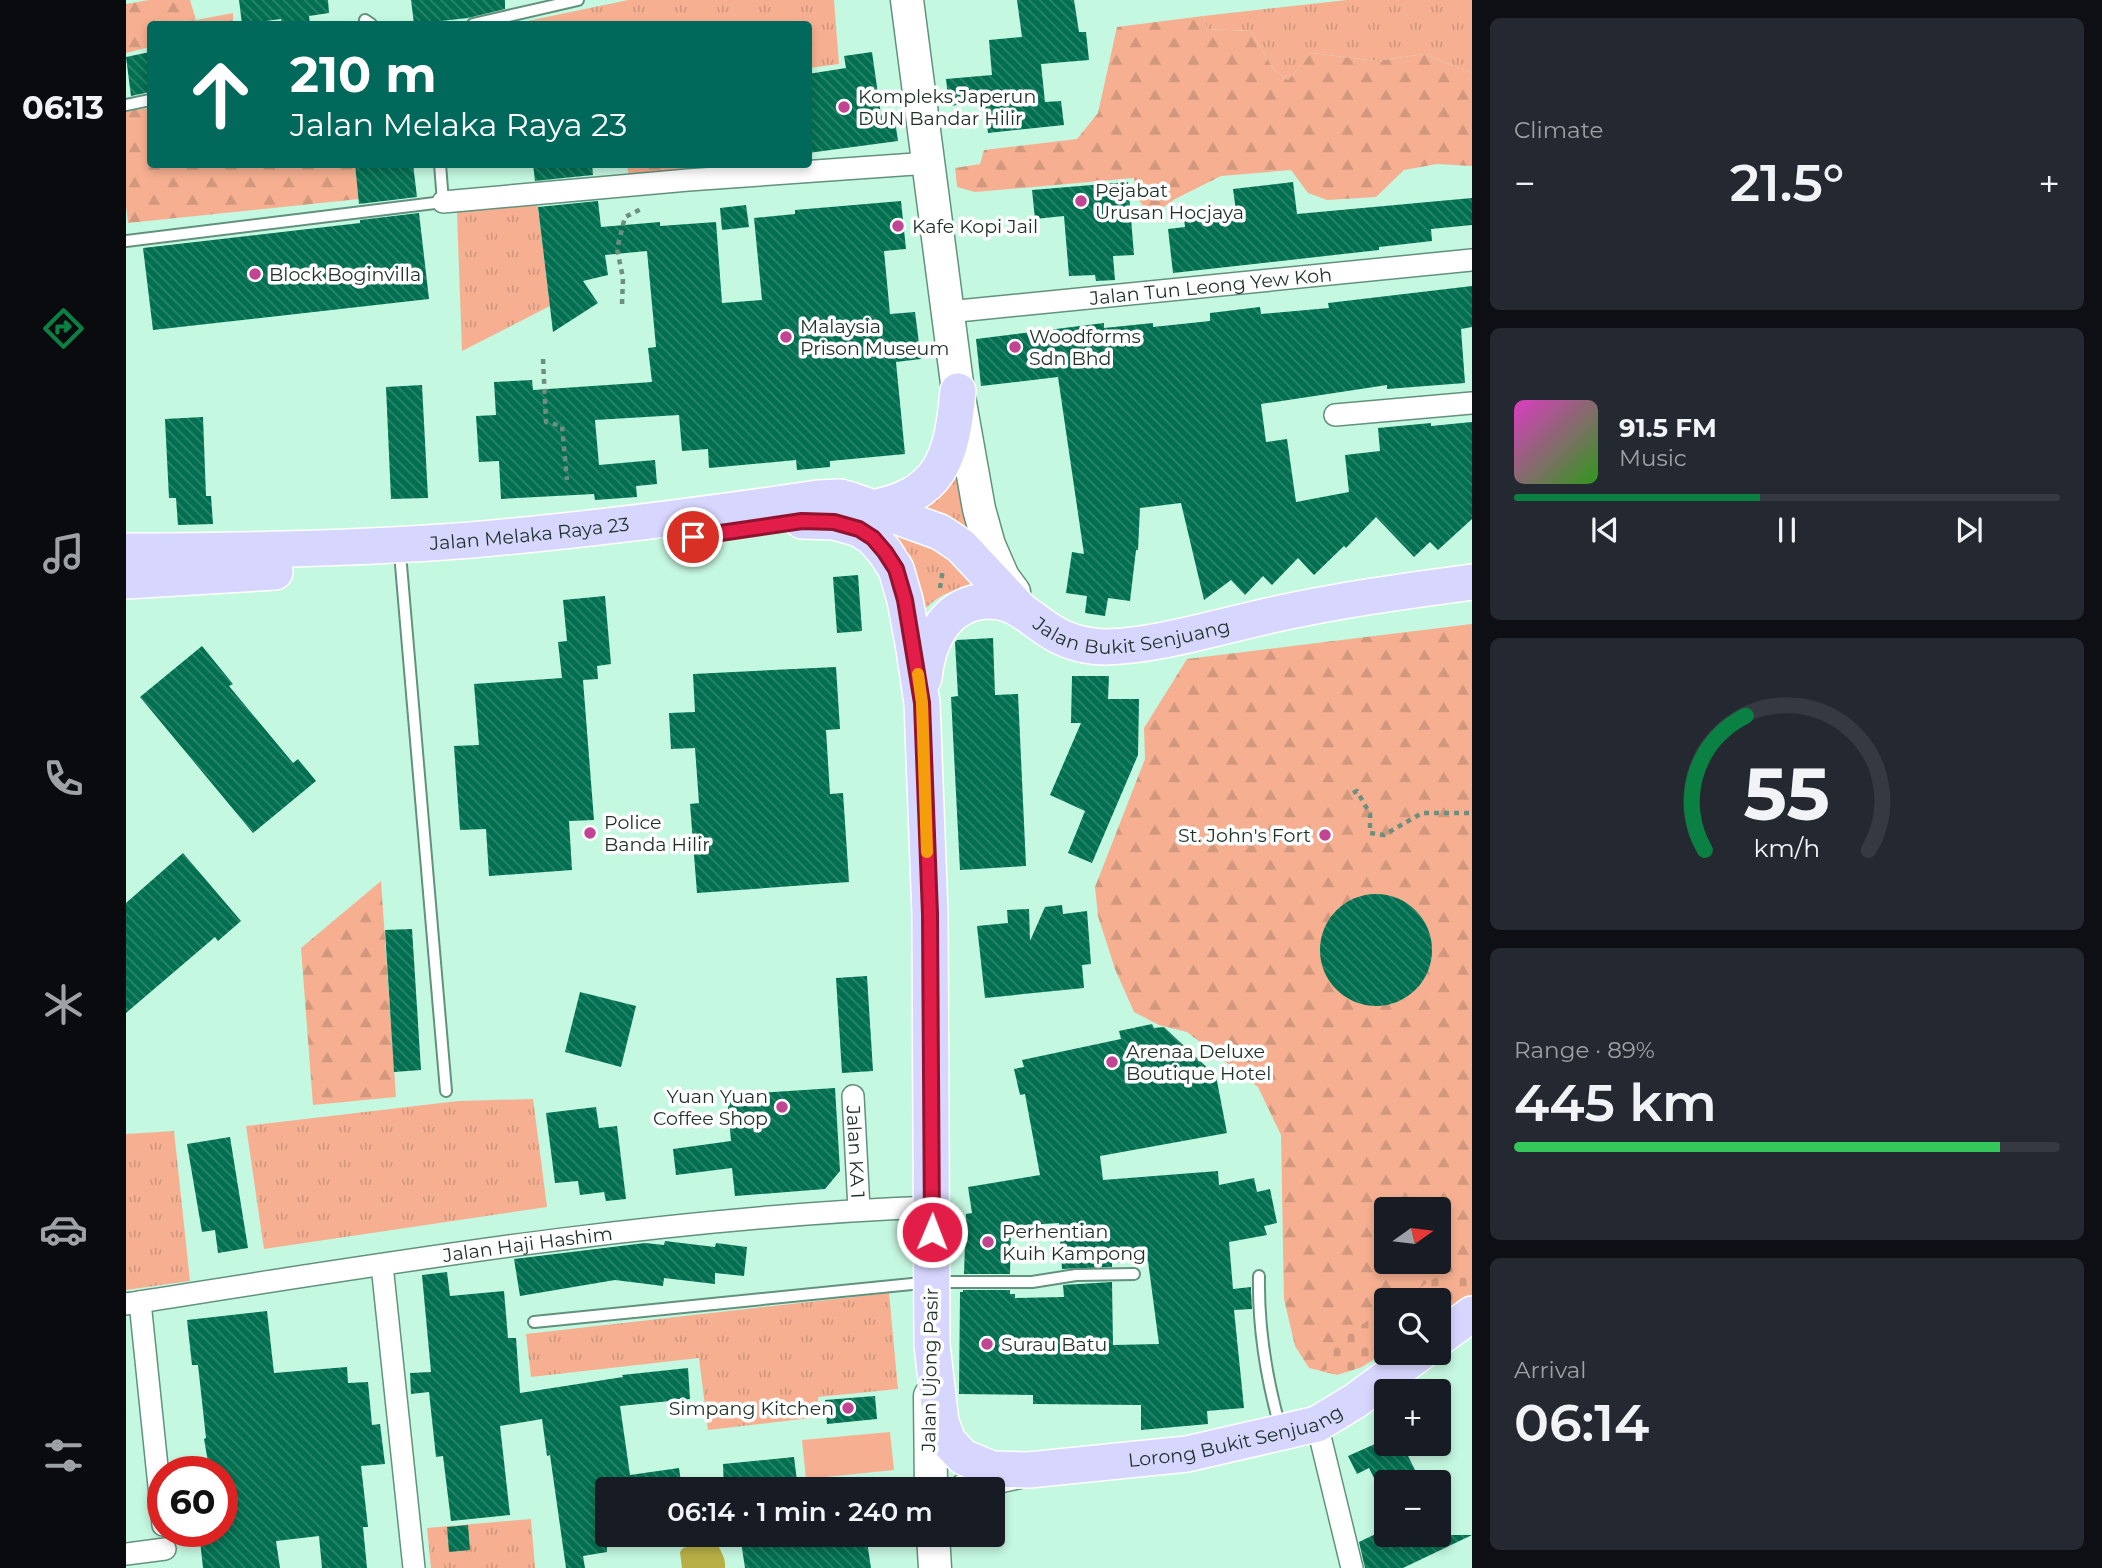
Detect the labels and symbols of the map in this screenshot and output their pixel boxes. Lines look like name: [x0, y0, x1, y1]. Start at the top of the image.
place label: Kompleks Japerun DUN Bandar Hilir: [858, 85, 1036, 130]
marker: Kompleks Japerun DUN Bandar Hilir: [836, 99, 852, 115]
place label: Pejabat Urusan Hocjaya: [1095, 179, 1244, 224]
marker: Pejabat Urusan Hocjaya: [1073, 193, 1089, 209]
place label: Kafe Kopi Jail: [912, 215, 1038, 238]
marker: Kafe Kopi Jail: [890, 218, 906, 234]
street label: Jalan Tun Leong Yew Koh: [1088, 262, 1333, 309]
place label: Block Boginvilla: [269, 263, 421, 286]
marker: Block Boginvilla: [247, 266, 263, 282]
place label: Malaysia Prison Museum: [800, 315, 949, 360]
place label: Woodforms Sdn Bhd: [1029, 325, 1141, 370]
marker: Malaysia Prison Museum: [778, 329, 794, 345]
marker: Woodforms Sdn Bhd: [1007, 339, 1023, 355]
pin: [663, 507, 723, 567]
street label: Jalan Melaka Raya 23: [428, 512, 630, 554]
street label: Jalan Bukit Senjuang: [1033, 603, 1235, 633]
text: Jalan Bukit Senjuang: [1028, 611, 1232, 659]
place label: Police Banda Hilir: [604, 811, 710, 856]
place label: St. John's Fort: [1178, 824, 1311, 847]
marker: Police Banda Hilir: [582, 825, 598, 841]
marker: St. John's Fort: [1317, 827, 1333, 843]
place label: Arenaa Deluxe Boutique Hotel: [1126, 1040, 1271, 1085]
marker: Arenaa Deluxe Boutique Hotel: [1104, 1054, 1120, 1070]
place label: Yuan Yuan Coffee Shop: [653, 1085, 768, 1130]
marker: Yuan Yuan Coffee Shop: [774, 1099, 790, 1115]
street label: Jalan KA 1: [842, 1104, 870, 1199]
position arrow: [895, 1195, 969, 1269]
north arrow: [1374, 1197, 1451, 1274]
place label: Perhentian Kuih Kampong: [1002, 1220, 1146, 1265]
street label: Jalan Haji Hashim: [440, 1221, 614, 1267]
marker: Perhentian Kuih Kampong: [980, 1234, 996, 1250]
street label: Jalan Ujong Pasir: [917, 1288, 943, 1453]
place label: Surau Batu: [1001, 1333, 1107, 1356]
marker: Surau Batu: [979, 1336, 995, 1352]
place label: Simpang Kitchen: [669, 1397, 834, 1420]
marker: Simpang Kitchen: [840, 1400, 856, 1416]
street label: Lorong Bukit Senjuang: [1127, 1400, 1347, 1471]
speed limit sign: 60: [147, 1456, 238, 1547]

